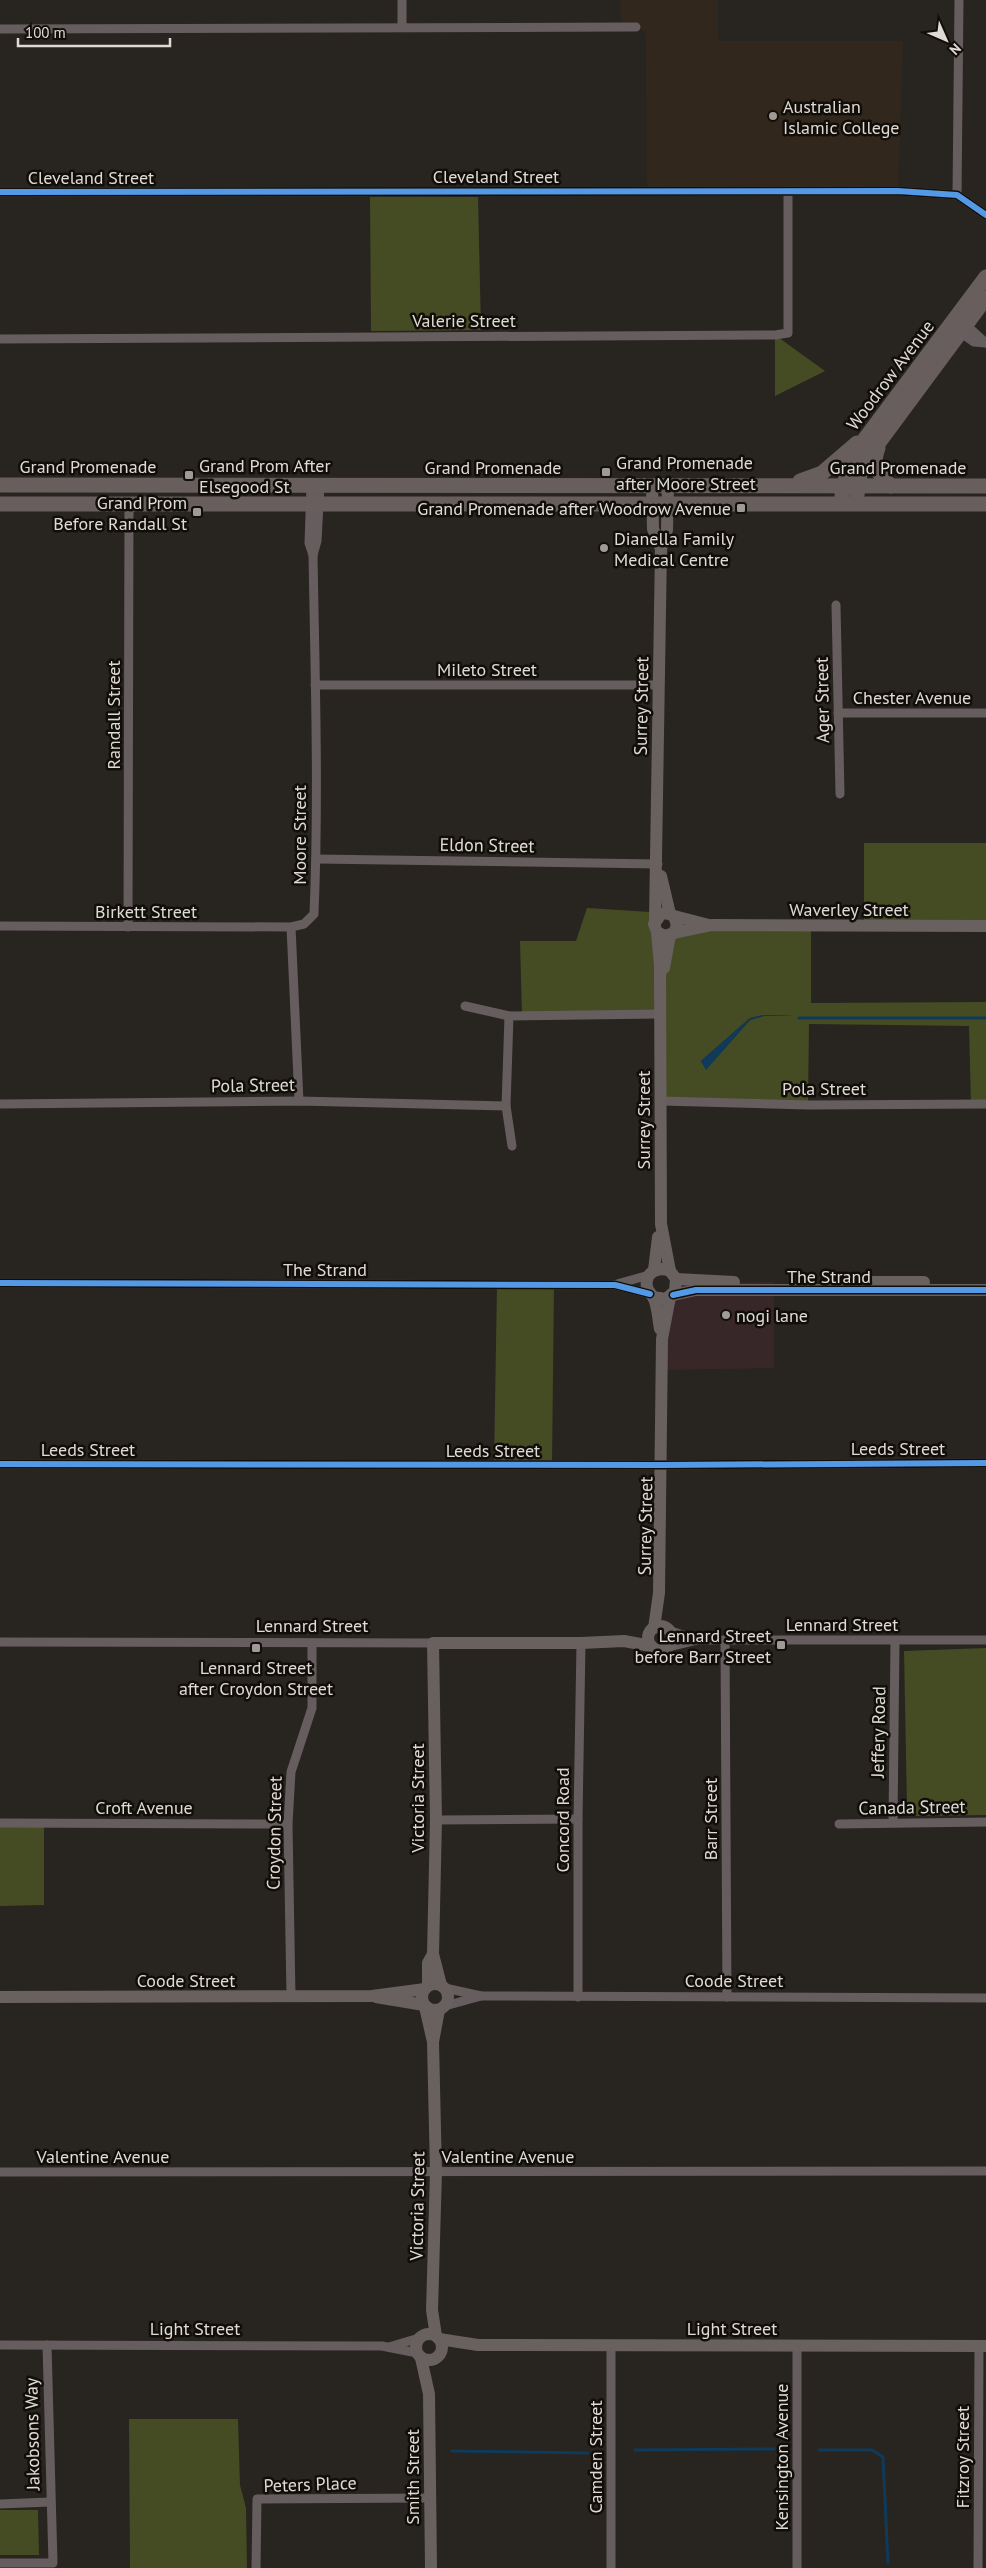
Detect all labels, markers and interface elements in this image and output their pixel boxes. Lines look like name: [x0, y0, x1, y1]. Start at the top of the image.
scale bar: [18, 15, 170, 47]
north arrow: [921, 15, 971, 65]
text: 100 m: [25, 23, 66, 42]
text: N: [946, 40, 965, 59]
place label: Australian Islamic College: [783, 95, 900, 139]
marker: Australian Islamic College: [767, 110, 779, 122]
street label: Cleveland Street: [433, 165, 559, 188]
street label: Cleveland Street: [28, 166, 154, 189]
street label: Valerie Street: [411, 309, 516, 332]
street label: Woodrow Avenue: [841, 315, 939, 435]
place label: Grand Promenade after Moore Street: [616, 451, 756, 495]
place label: Grand Prom After Elsegood St: [199, 454, 331, 498]
street label: Grand Promenade: [20, 455, 156, 478]
street label: Grand Promenade: [425, 456, 561, 479]
street label: Grand Promenade: [830, 456, 966, 479]
marker: Grand Promenade after Moore Street: [600, 466, 612, 478]
marker: Grand Prom After Elsegood St: [183, 469, 195, 481]
place label: Grand Prom Before Randall St: [53, 491, 187, 535]
place label: Grand Promenade after Woodrow Avenue: [417, 497, 731, 520]
marker: Grand Promenade after Woodrow Avenue: [735, 502, 747, 514]
marker: Grand Prom Before Randall St: [191, 506, 203, 518]
place label: Dianella Family Medical Centre: [614, 527, 735, 571]
marker: Dianella Family Medical Centre: [598, 542, 610, 554]
street label: Surrey Street: [629, 656, 653, 756]
street label: Ager Street: [810, 657, 834, 743]
street label: Mileto Street: [437, 658, 537, 681]
street label: Randall Street: [102, 660, 125, 770]
street label: Chester Avenue: [853, 686, 971, 709]
street label: Moore Street: [288, 785, 311, 885]
street label: Eldon Street: [439, 833, 535, 857]
street label: Waverley Street: [789, 898, 909, 921]
street label: Birkett Street: [95, 900, 197, 923]
street label: Surrey Street: [632, 1071, 655, 1169]
street label: Pola Street: [211, 1073, 295, 1097]
street label: Pola Street: [782, 1077, 866, 1100]
street label: The Strand: [283, 1258, 367, 1281]
street label: The Strand: [787, 1265, 871, 1288]
place label: nogi lane: [736, 1304, 808, 1327]
marker: nogi lane: [720, 1309, 732, 1321]
street label: Leeds Street: [851, 1437, 945, 1460]
street label: Leeds Street: [41, 1438, 135, 1461]
street label: Leeds Street: [446, 1439, 540, 1462]
street label: Surrey Street: [633, 1476, 657, 1576]
street label: Lennard Street: [786, 1613, 898, 1636]
street label: Lennard Street: [256, 1614, 368, 1637]
place label: Lennard Street before Barr Street: [634, 1624, 771, 1668]
marker: Lennard Street before Barr Street: [775, 1639, 787, 1651]
marker: Lennard Street after Croydon Street: [250, 1642, 262, 1654]
place label: Lennard Street after Croydon Street: [179, 1656, 333, 1700]
street label: Jeffery Road: [866, 1686, 890, 1779]
street label: Victoria Street: [406, 1743, 429, 1854]
street label: Concord Road: [551, 1767, 574, 1873]
street label: Croydon Street: [262, 1776, 286, 1890]
street label: Barr Street: [699, 1778, 722, 1860]
street label: Canada Street: [858, 1795, 966, 1819]
street label: Croft Avenue: [95, 1796, 193, 1819]
street label: Coode Street: [137, 1969, 235, 1992]
street label: Coode Street: [685, 1969, 783, 1992]
street label: Valentine Avenue: [36, 2145, 169, 2168]
street label: Valentine Avenue: [441, 2145, 574, 2168]
street label: Victoria Street: [405, 2151, 429, 2262]
street label: Light Street: [150, 2317, 240, 2340]
street label: Light Street: [687, 2317, 777, 2340]
street label: Jakobsons Way: [20, 2377, 44, 2491]
street label: Kensington Avenue: [770, 2384, 793, 2530]
street label: Camden Street: [584, 2401, 607, 2513]
street label: Fitzroy Street: [951, 2406, 974, 2508]
street label: Smith Street: [401, 2429, 424, 2525]
street label: Peters Place: [263, 2471, 357, 2497]

